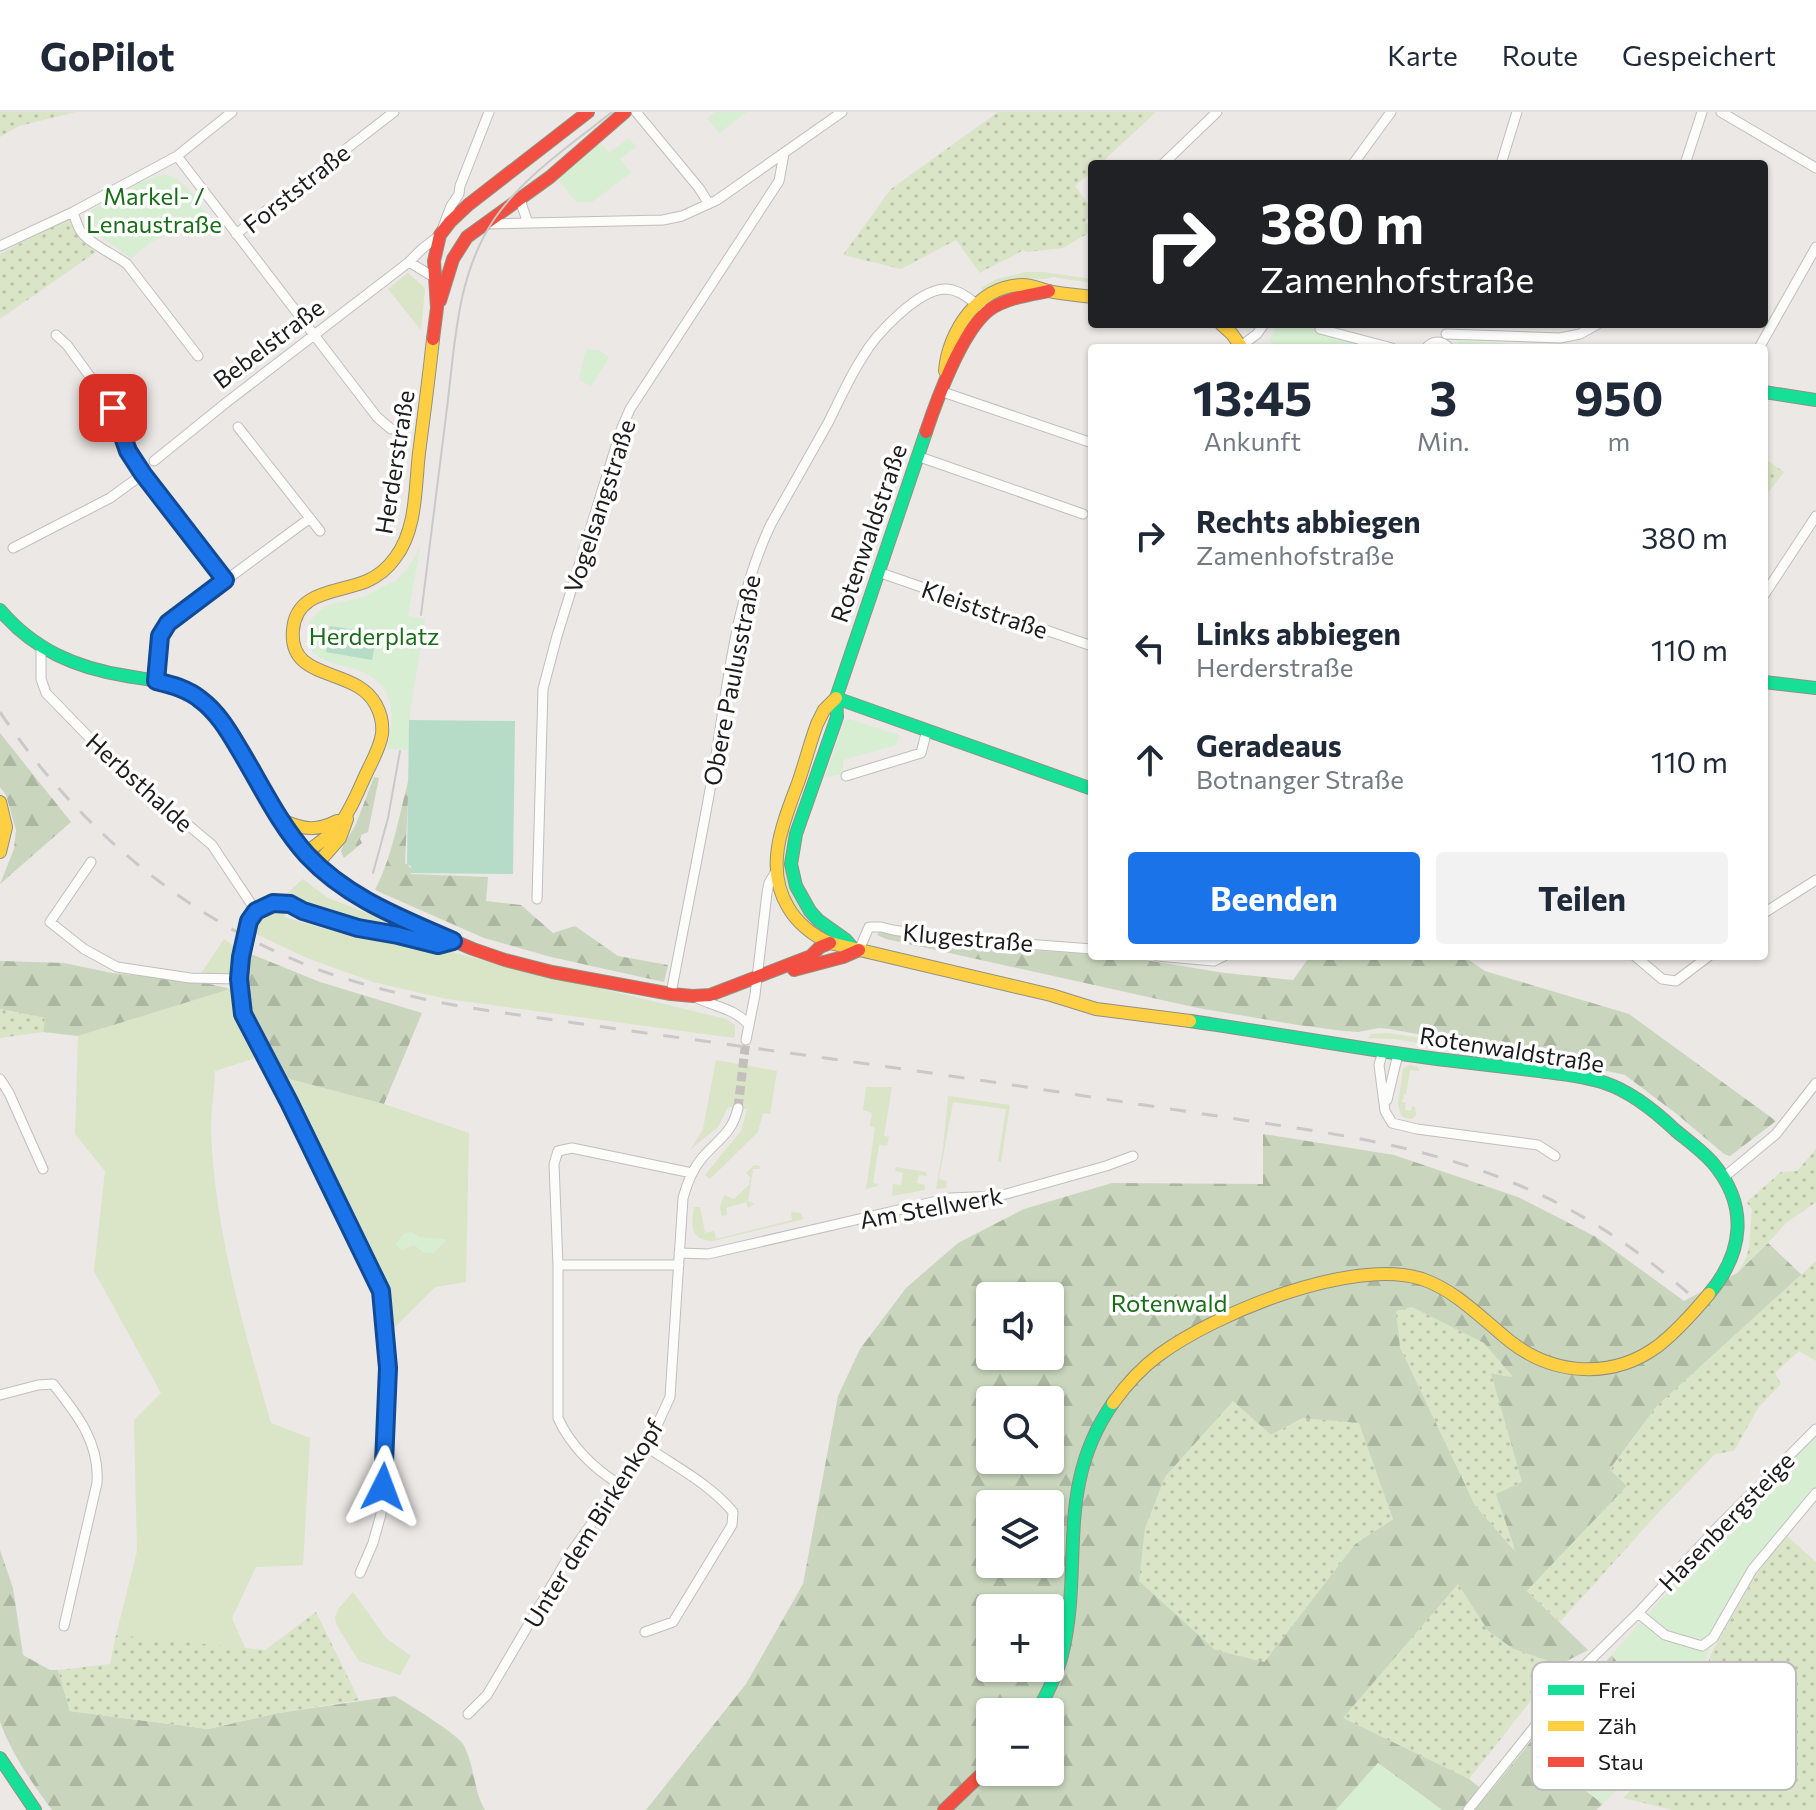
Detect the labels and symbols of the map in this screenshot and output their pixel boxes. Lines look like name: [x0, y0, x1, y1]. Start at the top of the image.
street label: Forststraße: [237, 137, 355, 239]
park label: Markel- / Lenaustraße: [86, 181, 222, 238]
street label: Bebelstraße: [207, 292, 329, 394]
pin: [79, 374, 147, 442]
street label: Herderstraße: [368, 388, 420, 536]
street label: Vogelsangstraße: [557, 416, 641, 596]
street label: Rotenwaldstraße: [824, 440, 912, 626]
street label: Obere Paulusstraße: [696, 572, 766, 788]
street label: Kleiststraße: [918, 574, 1052, 644]
park label: Herderplatz: [309, 621, 439, 650]
street label: Herbsthalde: [81, 726, 199, 838]
street label: Klugestraße: [902, 917, 1034, 957]
street label: Rotenwaldstraße: [1418, 1020, 1606, 1078]
street label: Am Stellwerk: [857, 1180, 1005, 1234]
park label: Rotenwald: [1111, 1288, 1227, 1317]
street label: Unter dem Birkenkopf: [517, 1413, 669, 1633]
position arrow: [341, 1445, 425, 1529]
street label: Hasenbergsteige: [1652, 1445, 1800, 1597]
legend: [1532, 1662, 1796, 1790]
text: Frei: [1598, 1676, 1636, 1703]
text: Zäh: [1598, 1712, 1637, 1739]
text: Stau: [1598, 1748, 1644, 1775]

